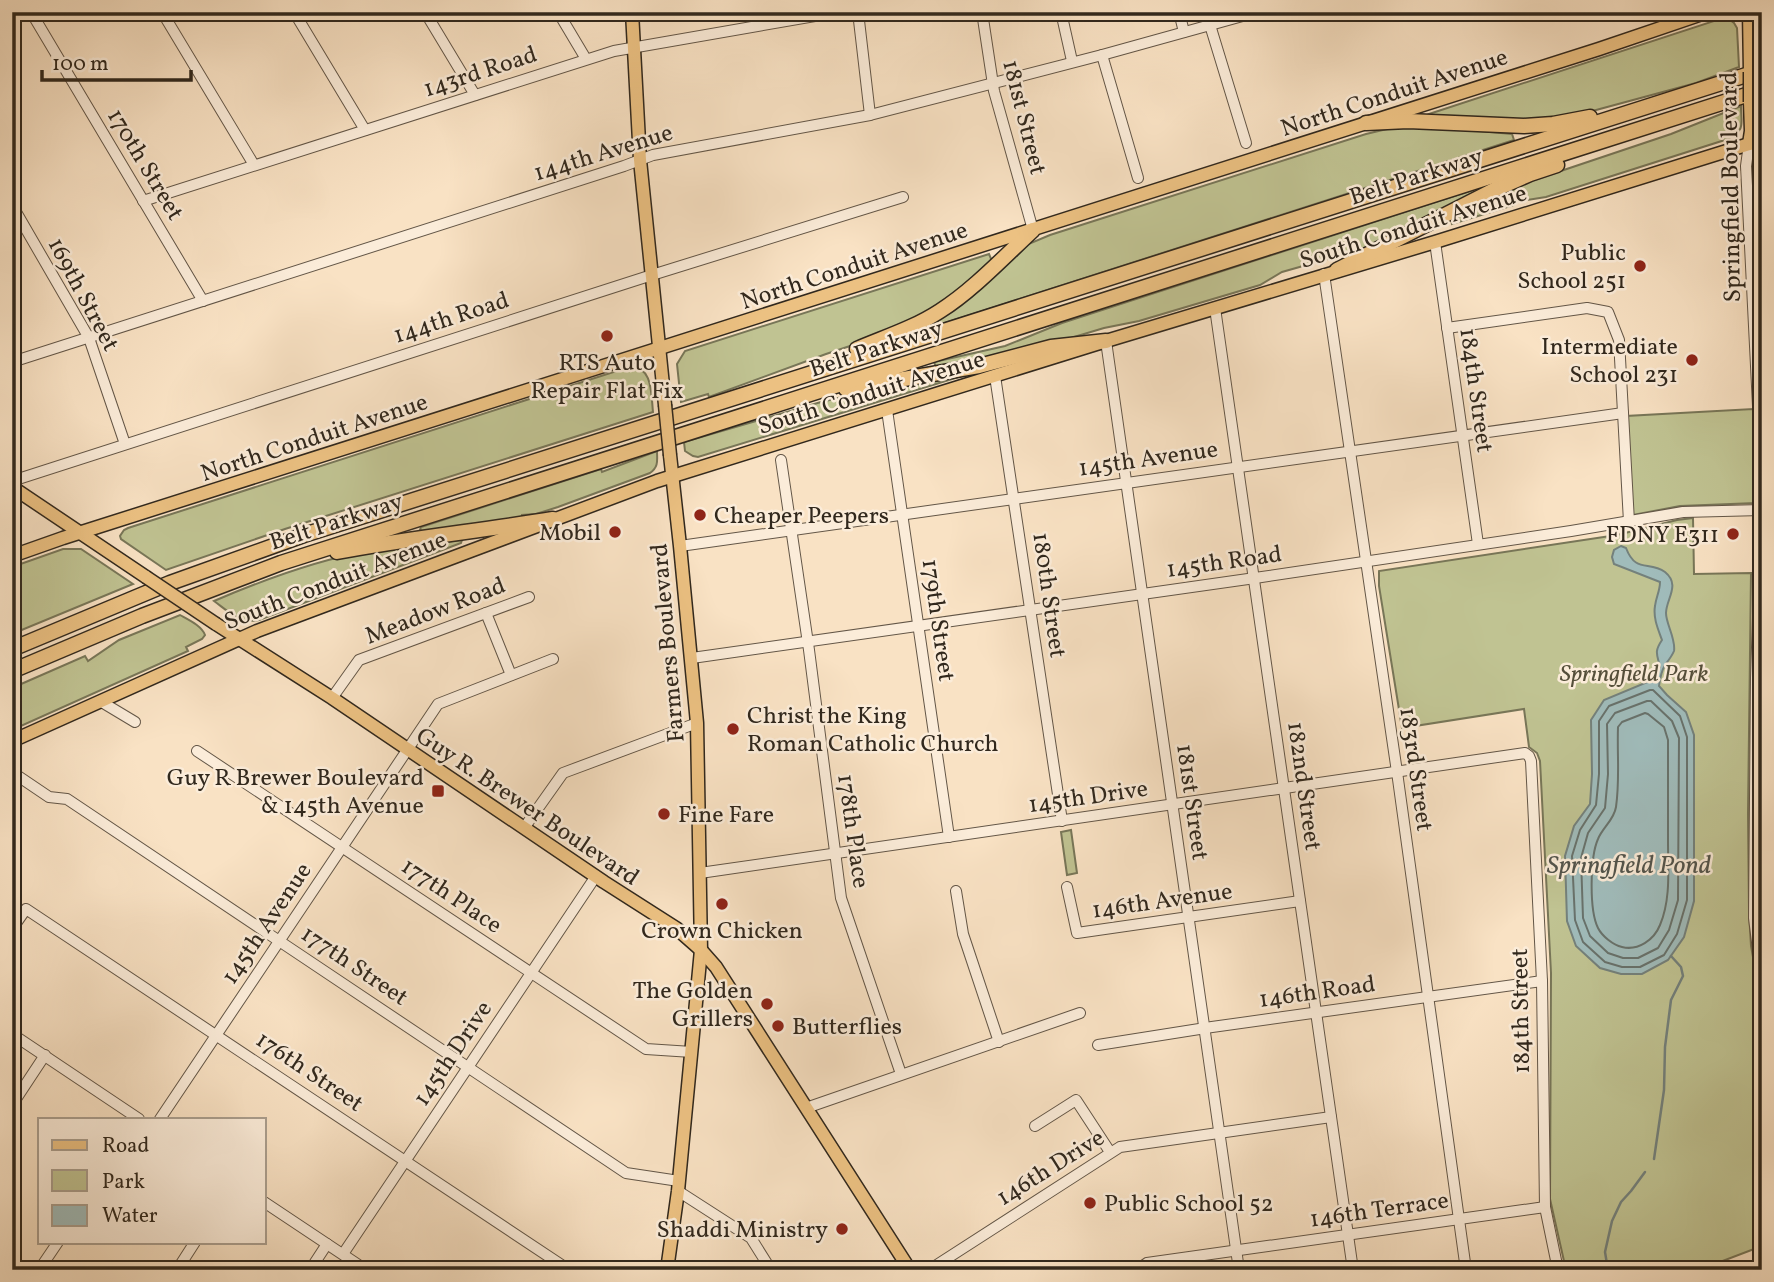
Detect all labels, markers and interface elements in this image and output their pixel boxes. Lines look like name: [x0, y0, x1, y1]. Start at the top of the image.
scale bar: [42, 38, 191, 82]
street label: 143rd Road: [419, 39, 542, 107]
street label: North Conduit Avenue: [1277, 41, 1513, 147]
text: 100 m: [52, 50, 109, 79]
street label: 181st Street: [992, 57, 1054, 178]
street label: Springfield Boulevard: [1713, 71, 1751, 303]
street label: 170th Street: [98, 103, 191, 227]
street label: 144th Avenue: [530, 117, 677, 191]
street label: Belt Parkway: [1345, 140, 1488, 215]
street label: South Conduit Avenue: [1296, 177, 1531, 279]
street label: North Conduit Avenue: [737, 214, 973, 320]
street label: 169th Street: [38, 232, 126, 358]
place label: Public School 251: [1517, 237, 1626, 299]
marker: Public School 251: [1632, 258, 1648, 274]
street label: 144th Road: [389, 284, 514, 354]
street label: Belt Parkway: [805, 312, 948, 387]
street label: 184th Street: [1449, 326, 1501, 455]
marker: RTS Auto Repair Flat Fix: [599, 328, 615, 344]
place label: Intermediate School 231: [1541, 331, 1678, 393]
street label: South Conduit Avenue: [754, 343, 989, 445]
place label: RTS Auto Repair Flat Fix: [530, 347, 684, 409]
marker: Intermediate School 231: [1684, 352, 1700, 368]
street label: North Conduit Avenue: [197, 386, 433, 492]
street label: 145th Avenue: [1076, 433, 1220, 487]
street label: Belt Parkway: [265, 485, 408, 560]
place label: Cheaper Peepers: [714, 500, 889, 534]
marker: Cheaper Peepers: [692, 507, 708, 523]
place label: Mobil: [539, 517, 601, 551]
place label: FDNY E311: [1606, 519, 1719, 553]
street label: South Conduit Avenue: [220, 524, 452, 640]
marker: Mobil: [607, 524, 623, 540]
marker: FDNY E311: [1725, 526, 1741, 542]
street label: 180th Street: [1022, 530, 1074, 660]
street label: 145th Road: [1164, 538, 1284, 588]
street label: Farmers Boulevard: [643, 542, 695, 744]
street label: 179th Street: [912, 557, 962, 684]
street label: Meadow Road: [360, 569, 511, 654]
park label: Springfield Park: [1560, 658, 1708, 692]
place label: Christ the King Roman Catholic Church: [747, 700, 998, 762]
street label: 183rd Street: [1389, 705, 1441, 834]
street label: Guy R. Brewer Boulevard: [408, 720, 645, 895]
street label: 182nd Street: [1277, 720, 1329, 853]
marker: Christ the King Roman Catholic Church: [725, 721, 741, 737]
street label: 181st Street: [1166, 742, 1216, 863]
place label: Guy R Brewer Boulevard & 145th Avenue: [167, 762, 424, 824]
street label: 178th Place: [827, 772, 877, 891]
street label: 145th Drive: [1026, 773, 1150, 823]
marker: Guy R Brewer Boulevard & 145th Avenue: [430, 783, 446, 799]
place label: Fine Fare: [678, 799, 774, 833]
marker: Fine Fare: [656, 806, 672, 822]
water label: Springfield Pond: [1547, 848, 1712, 884]
street label: 177th Place: [394, 850, 508, 943]
street label: 145th Avenue: [214, 856, 321, 992]
street label: 146th Avenue: [1090, 875, 1235, 929]
marker: Crown Chicken: [714, 896, 730, 912]
place label: Crown Chicken: [641, 915, 803, 949]
street label: 177th Street: [293, 918, 414, 1015]
street label: 184th Street: [1504, 948, 1540, 1074]
street label: 146th Road: [1257, 968, 1378, 1018]
place label: The Golden Grillers: [632, 975, 753, 1037]
street label: 145th Drive: [406, 995, 501, 1114]
marker: The Golden Grillers: [759, 996, 775, 1012]
place label: Butterflies: [792, 1011, 902, 1045]
marker: Butterflies: [770, 1018, 786, 1034]
street label: 176th Street: [248, 1024, 370, 1121]
legend: [38, 1118, 266, 1244]
street label: 146th Drive: [990, 1122, 1112, 1215]
text: Road: [102, 1132, 149, 1161]
text: Park: [102, 1168, 145, 1197]
street label: 146th Terrace: [1307, 1184, 1451, 1238]
place label: Public School 52: [1104, 1188, 1274, 1222]
marker: Public School 52: [1082, 1195, 1098, 1211]
text: Water: [102, 1202, 158, 1231]
place label: Shaddi Ministry: [657, 1214, 828, 1248]
marker: Shaddi Ministry: [834, 1221, 850, 1237]

